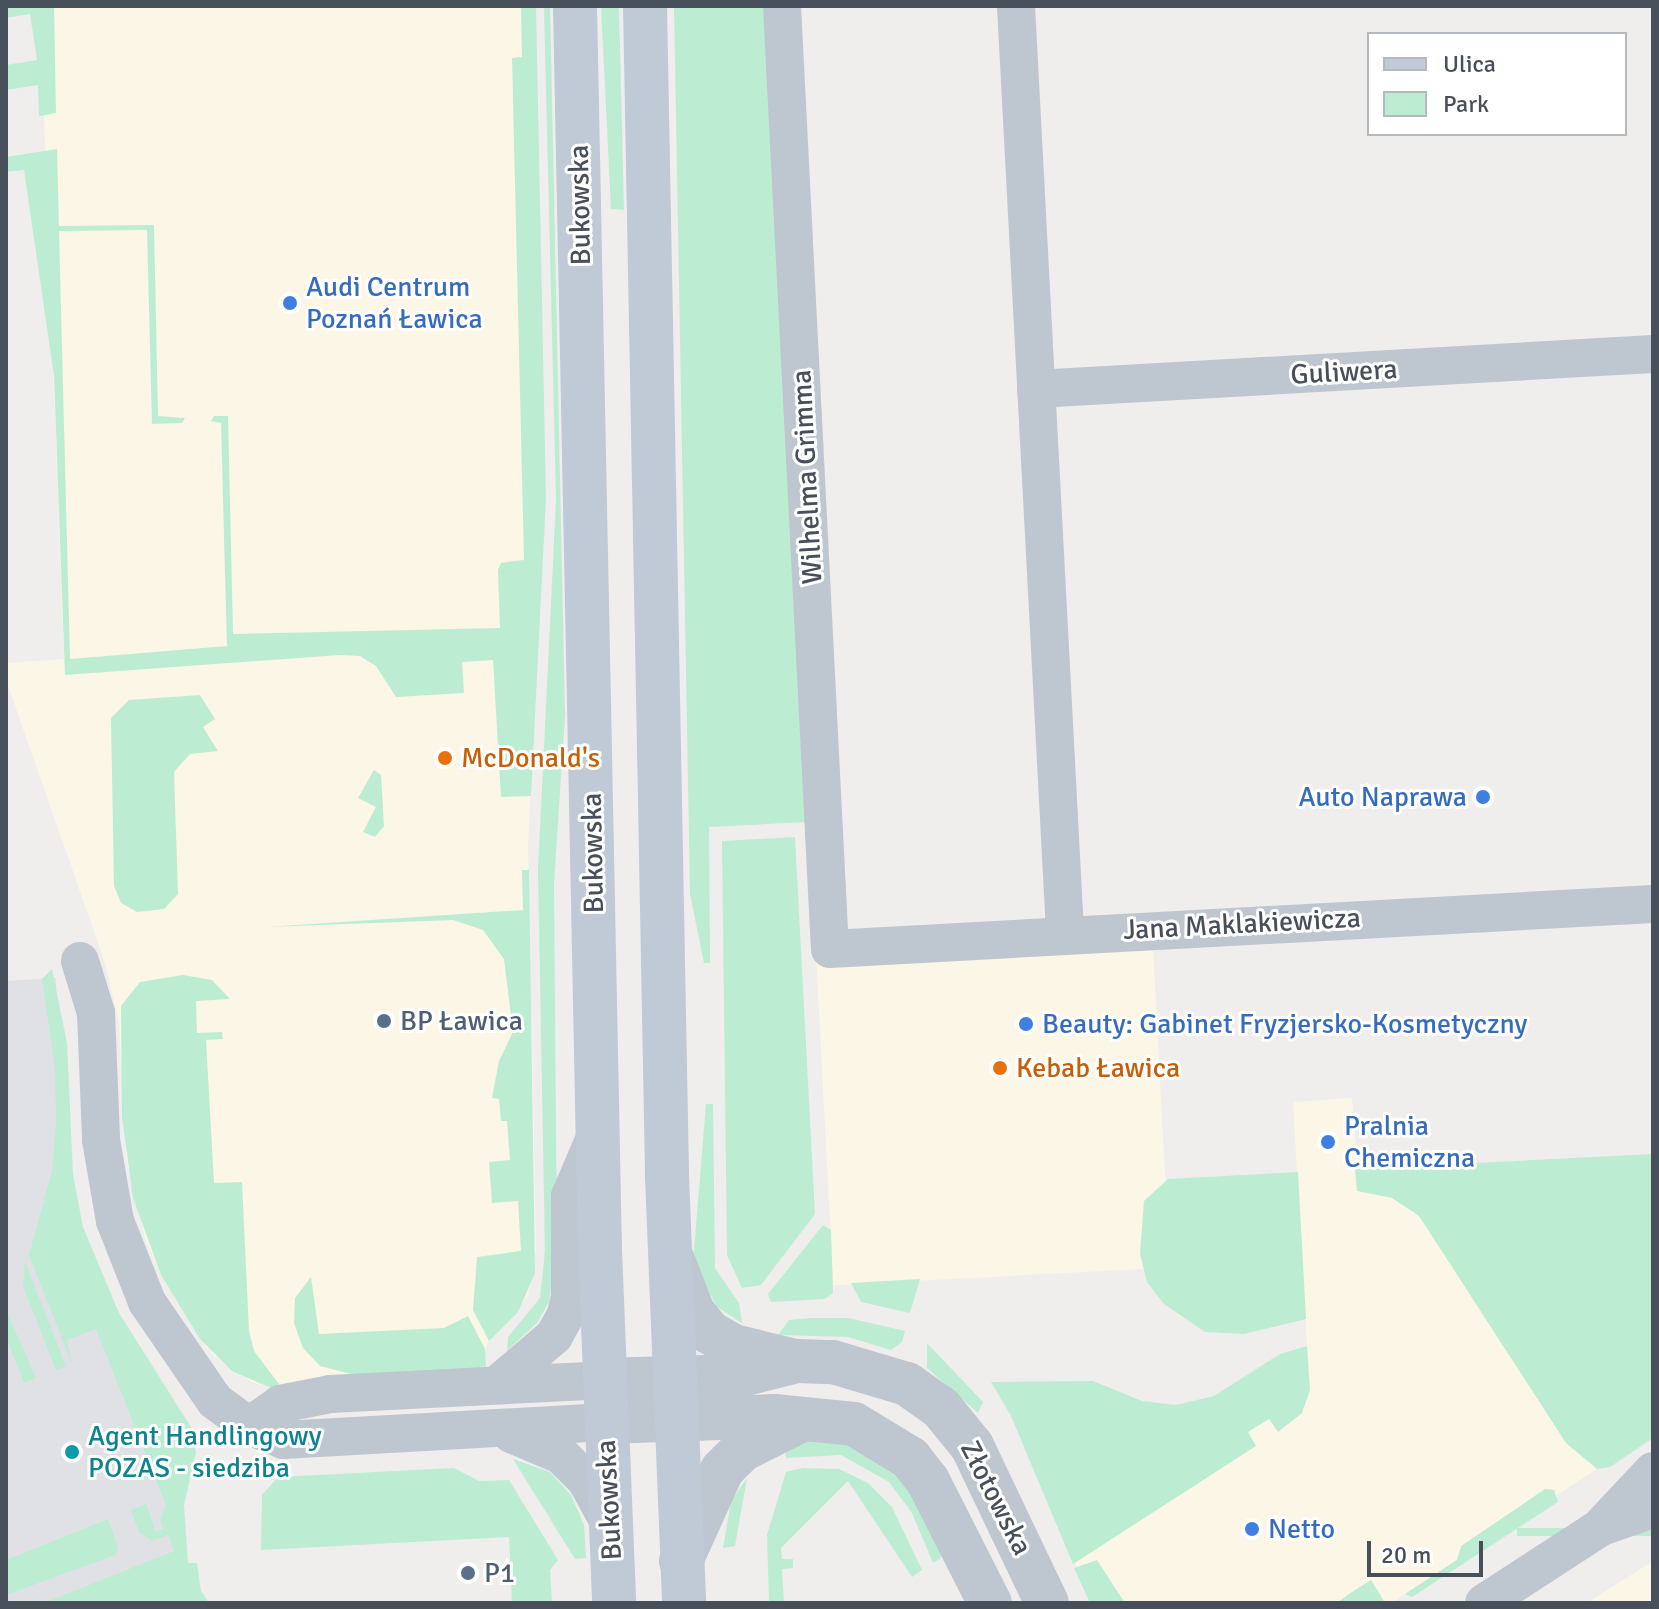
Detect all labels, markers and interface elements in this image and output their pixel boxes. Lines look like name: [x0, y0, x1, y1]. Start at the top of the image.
legend: [1367, 32, 1627, 136]
text: Ulica: [1443, 49, 1496, 79]
text: Park: [1443, 89, 1489, 119]
street label: Bukowska: [562, 144, 598, 266]
place label: Audi Centrum Poznań Ławica: [306, 270, 483, 336]
marker: Audi Centrum Poznań Ławica: [281, 294, 299, 312]
street label: Guliwera: [1290, 352, 1398, 392]
street label: Wilhelma Grimma: [785, 369, 829, 585]
place label: McDonald's: [461, 741, 600, 775]
marker: McDonald's: [436, 749, 454, 767]
place label: Auto Naprawa: [1298, 780, 1467, 814]
marker: Auto Naprawa: [1474, 788, 1492, 806]
street label: Bukowska: [575, 792, 611, 914]
street label: Jana Maklakiewicza: [1122, 901, 1362, 947]
place label: BP Ławica: [400, 1004, 523, 1038]
place label: Beauty: Gabinet Fryzjersko-Kosmetyczny: [1042, 1007, 1527, 1041]
marker: BP Ławica: [375, 1012, 393, 1030]
marker: Beauty: Gabinet Fryzjersko-Kosmetyczny: [1017, 1015, 1035, 1033]
place label: Kebab Ławica: [1016, 1051, 1180, 1085]
marker: Kebab Ławica: [991, 1059, 1009, 1077]
place label: Pralnia Chemiczna: [1344, 1109, 1475, 1175]
marker: Pralnia Chemiczna: [1319, 1133, 1337, 1151]
place label: Agent Handlingowy POZAS - siedziba: [88, 1419, 321, 1485]
street label: Złotowska: [953, 1435, 1039, 1561]
street label: Bukowska: [589, 1439, 629, 1561]
marker: Agent Handlingowy POZAS - siedziba: [63, 1443, 81, 1461]
place label: Netto: [1268, 1512, 1335, 1546]
marker: Netto: [1243, 1520, 1261, 1538]
scale bar: [1371, 1525, 1487, 1575]
text: 20 m: [1381, 1540, 1431, 1570]
place label: P1: [484, 1556, 515, 1590]
marker: P1: [459, 1564, 477, 1582]

